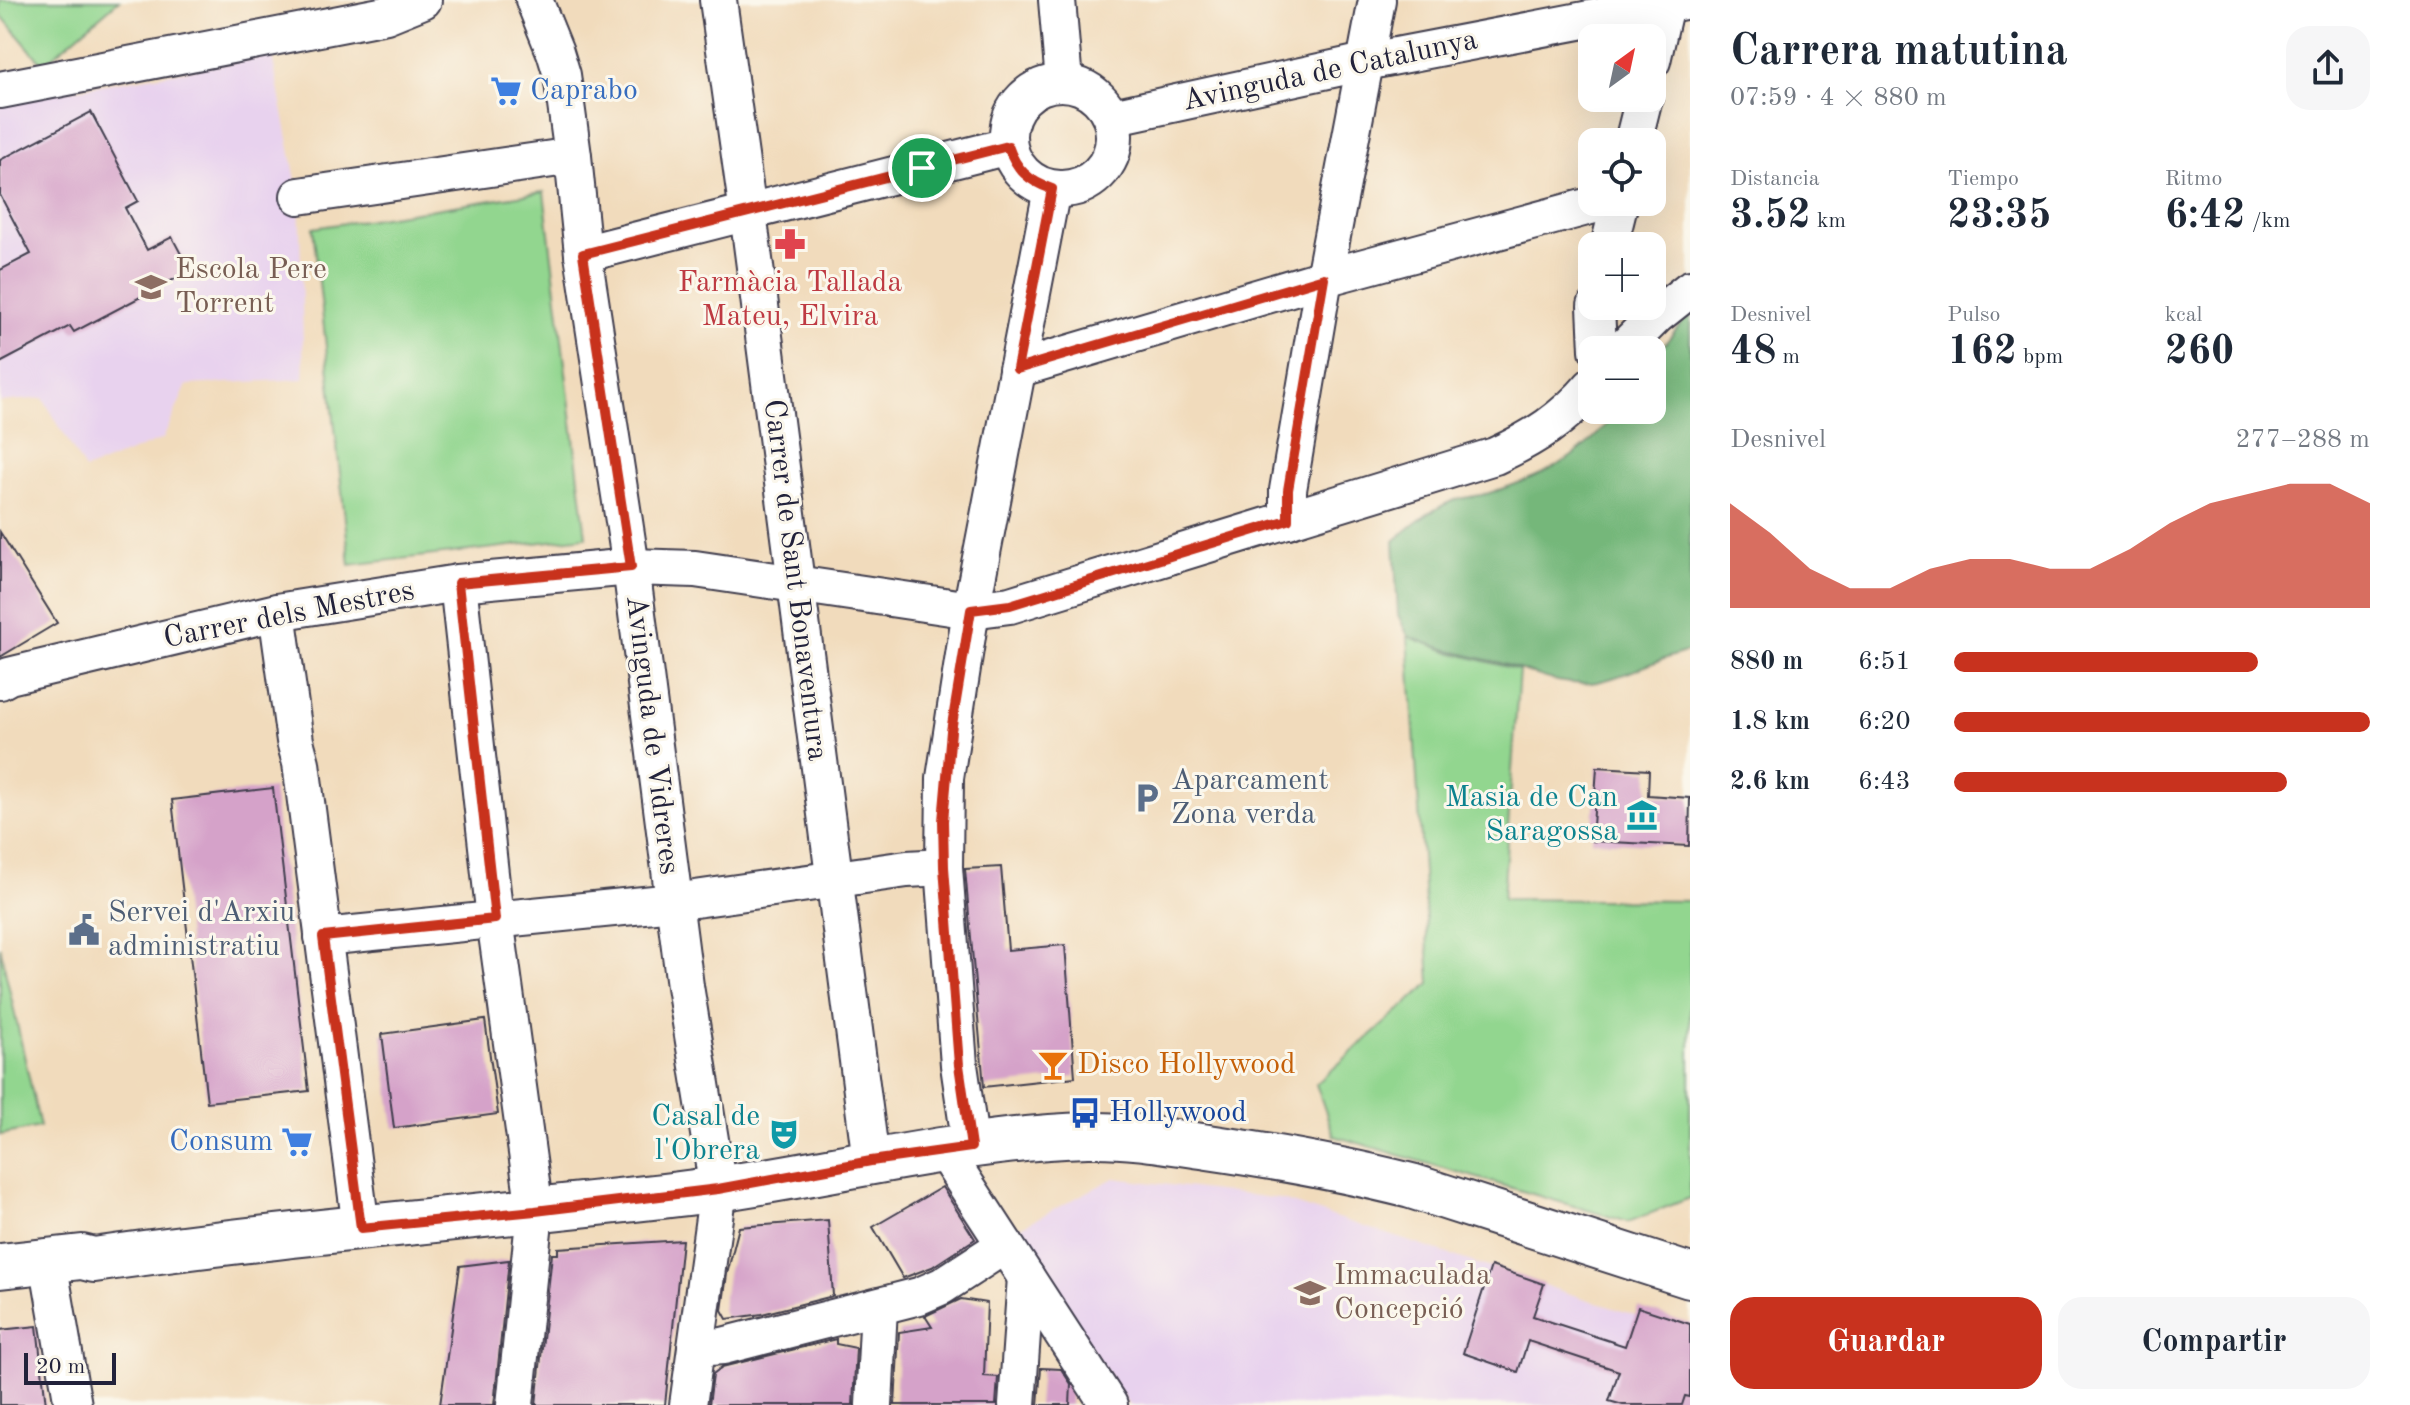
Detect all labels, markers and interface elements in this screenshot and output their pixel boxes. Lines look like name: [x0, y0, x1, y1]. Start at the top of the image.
north arrow: [1578, 24, 1666, 112]
map controls: [1578, 24, 1666, 424]
street label: Avinguda de Catalunya: [1180, 25, 1480, 117]
button: share: [2286, 26, 2370, 110]
text: Carrera matutina: [1730, 30, 2068, 74]
supermarket icon: Caprabo: [489, 74, 523, 108]
place label: Caprabo: [530, 76, 638, 106]
text: 07:59 · 4 × 880 m: [1730, 85, 1947, 111]
button: locate: [1578, 128, 1666, 216]
pin: [888, 134, 956, 202]
icon: arrive: [900, 146, 944, 190]
text: Distancia: [1730, 168, 1820, 190]
text: Tiempo: [1947, 168, 2019, 190]
text: Ritmo: [2165, 168, 2222, 190]
text: 3.52: [1730, 197, 1811, 237]
text: 23:35: [1947, 197, 2051, 237]
text: 6:42: [2165, 197, 2245, 237]
text: km: [1811, 210, 1846, 232]
text: /km: [2245, 210, 2290, 232]
pharmacy icon: Farmàcia Tallada Mateu, Elvira: [773, 227, 807, 261]
button: +: [1578, 232, 1666, 320]
place label: Escola Pere Torrent: [175, 255, 327, 319]
place label: Farmàcia Tallada Mateu, Elvira: [678, 268, 903, 332]
school or university icon: Escola Pere Torrent: [134, 270, 168, 304]
text: Desnivel: [1730, 304, 1811, 326]
text: Pulso: [1947, 304, 2000, 326]
text: kcal: [2165, 304, 2203, 326]
text: 48: [1730, 333, 1776, 373]
text: 162: [1947, 333, 2017, 373]
text: 260: [2165, 333, 2234, 373]
button: −: [1578, 336, 1666, 424]
text: m: [1776, 346, 1800, 368]
text: bpm: [2017, 346, 2063, 368]
street label: Carrer de Sant Bonaventura: [758, 397, 832, 763]
text: Desnivel: [1730, 427, 1826, 453]
text: 277–288 m: [2235, 427, 2370, 453]
street label: Carrer dels Mestres: [161, 576, 417, 654]
street label: Avinguda de Vidreres: [620, 594, 684, 876]
text: 880 m: [1730, 649, 1803, 675]
text: 6:51: [1858, 649, 1911, 675]
text: 1.8 km: [1730, 709, 1810, 735]
text: 6:20: [1858, 709, 1911, 735]
place label: Aparcament Zona verda: [1171, 766, 1329, 830]
text: 2.6 km: [1730, 769, 1810, 795]
text: 6:43: [1858, 769, 1911, 795]
parking icon: Aparcament Zona verda: [1130, 781, 1164, 815]
place label: Masia de Can Saragossa: [1445, 783, 1618, 847]
museum icon: Masia de Can Saragossa: [1625, 798, 1659, 832]
place label: Servei d'Arxiu administratiu: [108, 898, 295, 962]
public building icon: Servei d'Arxiu administratiu: [67, 913, 101, 947]
bar icon: Disco Hollywood: [1036, 1048, 1070, 1082]
place label: Disco Hollywood: [1077, 1050, 1296, 1080]
bus stop icon: Hollywood: [1068, 1096, 1102, 1130]
place label: Hollywood: [1109, 1098, 1247, 1128]
place label: Casal de l'Obrera: [651, 1102, 760, 1166]
theatre icon: Casal de l'Obrera: [767, 1117, 801, 1151]
supermarket icon: Consum: [280, 1125, 314, 1159]
place label: Consum: [169, 1127, 273, 1157]
place label: Immaculada Concepció: [1334, 1261, 1491, 1325]
school or university icon: Immaculada Concepció: [1293, 1276, 1327, 1310]
button: Guardar: [1730, 1297, 2042, 1389]
button: Compartir: [2058, 1297, 2370, 1389]
scale bar: [24, 1349, 116, 1385]
text: 20 m: [36, 1356, 85, 1378]

